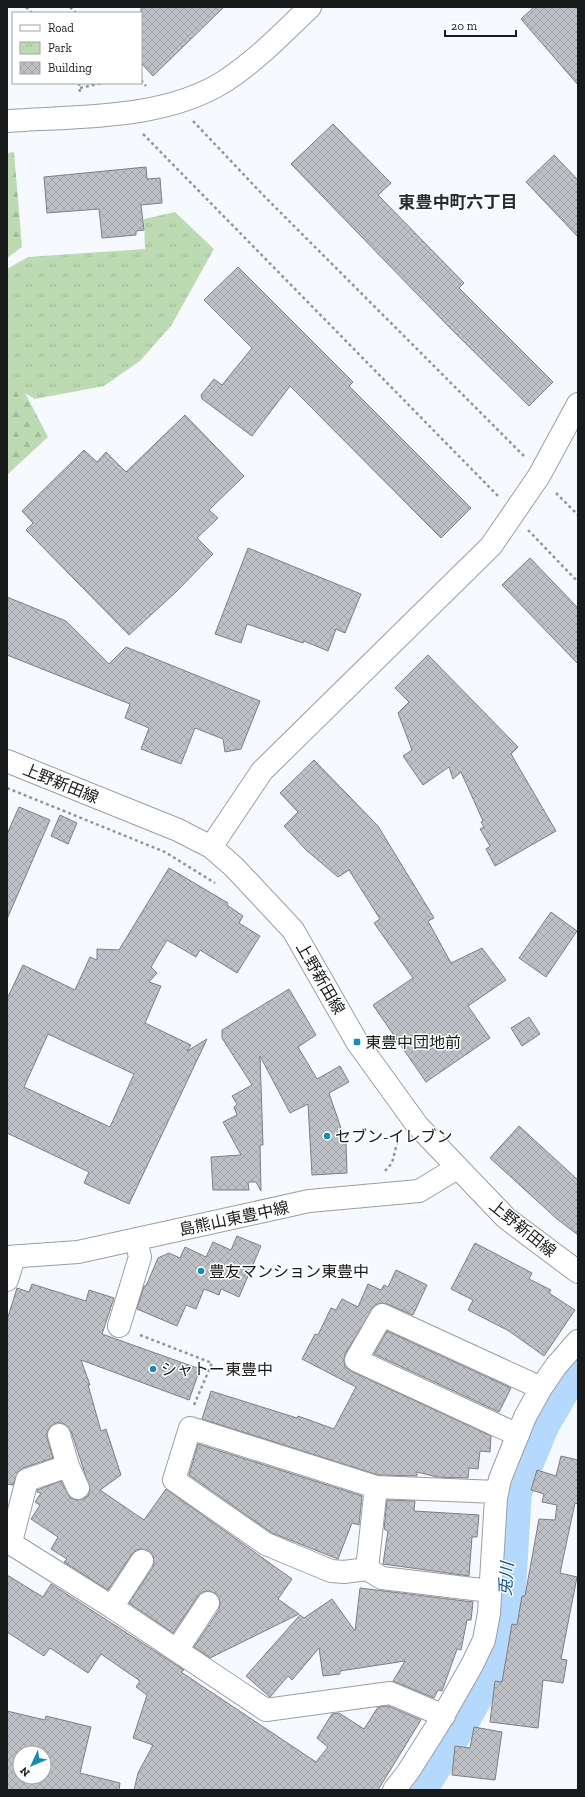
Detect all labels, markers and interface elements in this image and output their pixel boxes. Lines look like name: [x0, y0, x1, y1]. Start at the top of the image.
legend: [12, 12, 142, 84]
scale bar: [445, 12, 516, 38]
text: 20 m: [451, 19, 478, 33]
text: Road: [48, 21, 74, 35]
text: Park: [48, 41, 73, 55]
text: Building: [48, 61, 92, 75]
district label: 東豊中町六丁目: [399, 192, 518, 212]
street label: 上野新田線: [20, 760, 101, 807]
street label: 上野新田線: [292, 939, 349, 1018]
place label: 東豊中団地前: [365, 1033, 461, 1052]
marker: 東豊中団地前: [352, 1037, 362, 1047]
place label: セブン-イレブン: [335, 1127, 453, 1146]
marker: セブン-イレブン: [322, 1131, 332, 1141]
street label: 上野新田線: [486, 1196, 560, 1261]
street label: 島熊山東豊中線: [177, 1198, 291, 1239]
place label: 豊友マンション東豊中: [209, 1262, 369, 1281]
marker: 豊友マンション東豊中: [196, 1266, 206, 1276]
place label: シャトー東豊中: [161, 1360, 273, 1379]
marker: シャトー東豊中: [148, 1364, 158, 1374]
water label: 兎川: [495, 1559, 517, 1597]
north arrow: [12, 1745, 52, 1785]
text: N: [17, 1764, 33, 1779]

